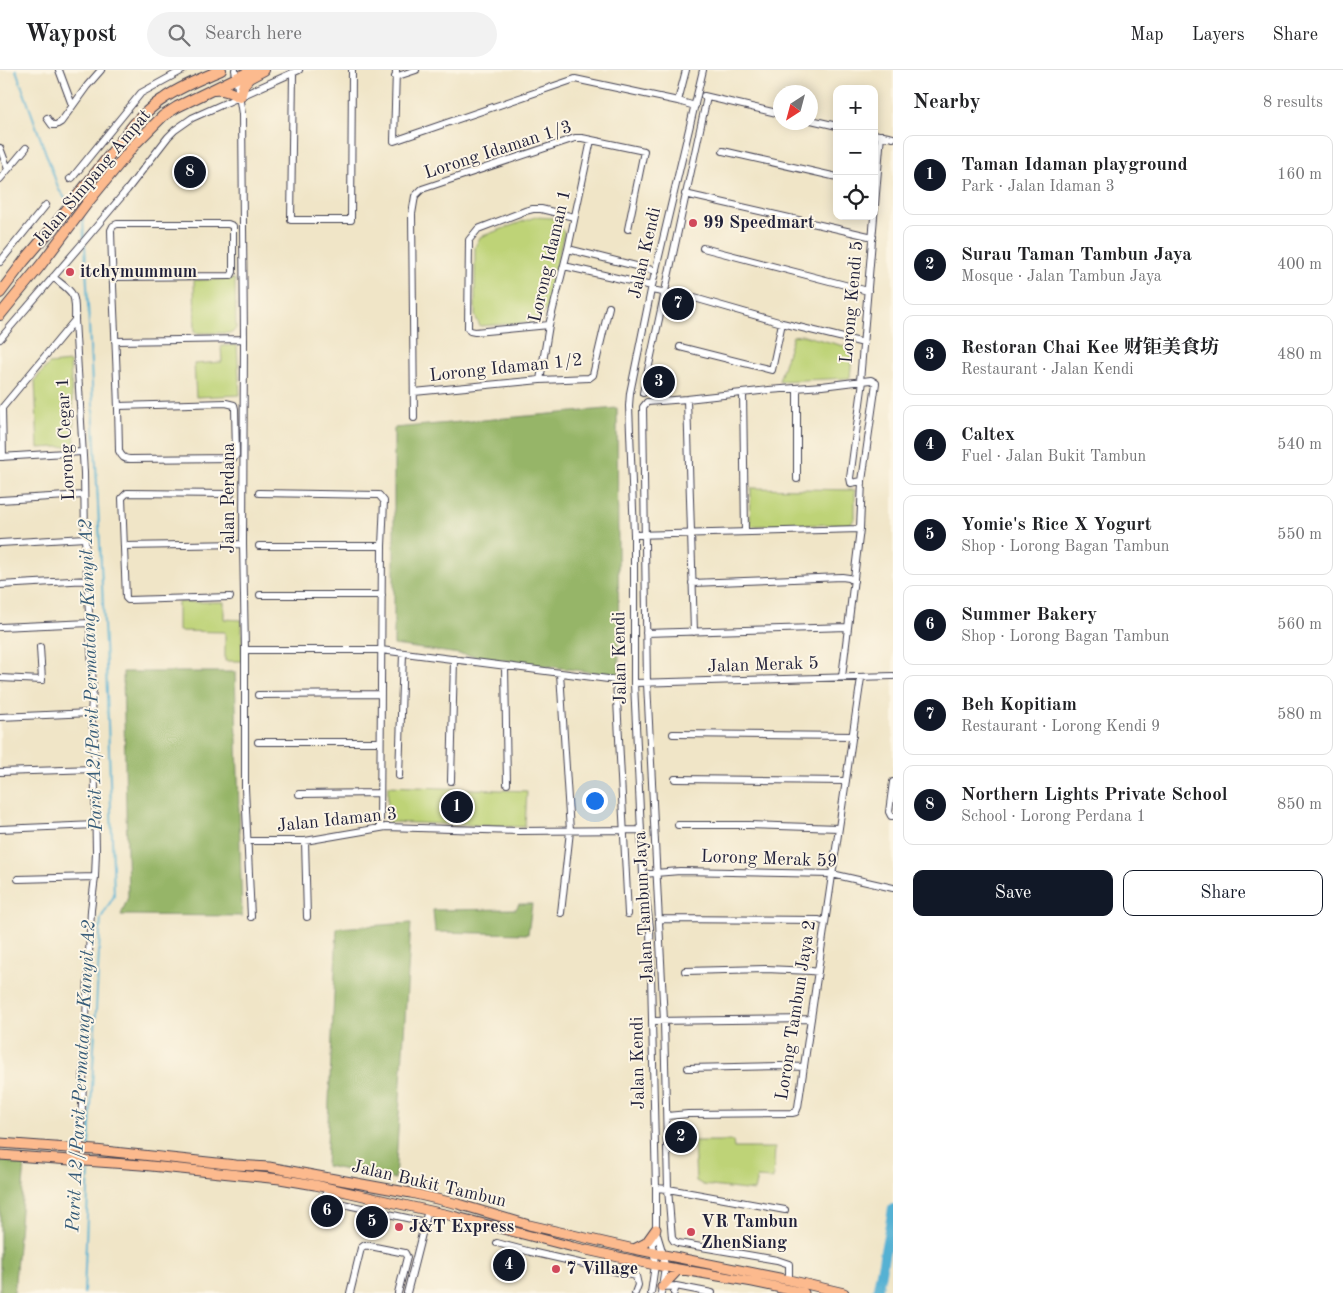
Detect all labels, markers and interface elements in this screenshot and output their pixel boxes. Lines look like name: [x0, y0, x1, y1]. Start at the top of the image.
search box: [147, 12, 497, 57]
icon: search: [165, 21, 193, 49]
text: Waypost: [25, 23, 117, 47]
text: Search here: [205, 25, 302, 44]
text: Map: [1130, 26, 1164, 44]
text: Layers: [1192, 26, 1244, 44]
text: Share: [1272, 26, 1318, 44]
north arrow: [773, 85, 818, 130]
map controls: [833, 85, 878, 220]
button: +: [833, 85, 878, 130]
text: Nearby: [913, 92, 981, 113]
text: 8 results: [1263, 95, 1323, 111]
street label: Jalan Simpang Ampat: [30, 106, 154, 250]
street label: Lorong Idaman 1/3: [422, 118, 574, 182]
button: −: [833, 130, 878, 175]
pin: 8: [174, 153, 206, 191]
text: Taman Idaman playground: [961, 156, 1188, 175]
text: 1: [925, 167, 935, 183]
text: 160 m: [1277, 167, 1322, 183]
button: locate: [833, 175, 878, 220]
text: Park · Jalan Idaman 3: [961, 179, 1115, 195]
street label: Lorong Idaman 1: [526, 188, 574, 324]
street label: Jalan Kendi: [626, 206, 664, 300]
place label: 99 Speedmart: [703, 214, 815, 232]
marker: 99 Speedmart: [687, 217, 699, 229]
street label: Lorong Kendi 5: [838, 240, 866, 364]
text: Surau Taman Tambun Jaya: [961, 246, 1192, 265]
text: 2: [925, 257, 935, 273]
text: 400 m: [1277, 257, 1322, 273]
place label: itchymummum: [80, 263, 197, 281]
marker: itchymummum: [64, 266, 76, 278]
text: Mosque · Jalan Tambun Jaya: [961, 269, 1162, 285]
pin: 7: [662, 285, 694, 323]
text: Restoran Chai Kee 财钜美食坊: [961, 339, 1219, 358]
text: 3: [925, 347, 935, 363]
text: 480 m: [1277, 347, 1322, 363]
street label: Lorong Idaman 1/2: [428, 351, 584, 385]
text: Restaurant · Jalan Kendi: [961, 362, 1134, 378]
pin: 3: [643, 363, 675, 401]
street label: Lorong Cegar 1: [54, 377, 78, 501]
text: Caltex: [961, 426, 1015, 445]
text: 4: [925, 437, 935, 453]
text: 540 m: [1277, 437, 1322, 453]
street label: Jalan Perdana: [220, 442, 238, 554]
text: Fuel · Jalan Bukit Tambun: [961, 449, 1146, 465]
text: Yomie's Rice X Yogurt: [961, 516, 1152, 535]
water label: Parit A2/Parit Permatang Kunyit A2: [77, 519, 107, 832]
text: 5: [925, 527, 935, 543]
text: 550 m: [1277, 527, 1322, 543]
text: Shop · Lorong Bagan Tambun: [961, 539, 1169, 555]
text: Summer Bakery: [961, 606, 1097, 625]
street label: Jalan Kendi: [610, 611, 630, 705]
text: 6: [925, 617, 935, 633]
text: 560 m: [1277, 617, 1322, 633]
text: Shop · Lorong Bagan Tambun: [961, 629, 1169, 645]
street label: Jalan Merak 5: [707, 654, 819, 676]
text: Beh Kopitiam: [961, 696, 1077, 715]
text: 7: [925, 707, 935, 723]
text: 580 m: [1277, 707, 1322, 723]
text: Restaurant · Lorong Kendi 9: [961, 719, 1160, 735]
text: Northern Lights Private School: [961, 786, 1228, 805]
pin: 1: [441, 788, 473, 826]
your location: [582, 788, 608, 814]
text: 8: [925, 797, 935, 813]
text: 850 m: [1277, 797, 1322, 813]
street label: Jalan Idaman 3: [276, 805, 398, 835]
text: School · Lorong Perdana 1: [961, 809, 1146, 825]
street label: Jalan Tambun Jaya: [631, 831, 657, 983]
street label: Lorong Merak 59: [700, 848, 838, 870]
button: Save: [913, 870, 1113, 916]
button: Share: [1123, 870, 1323, 916]
water label: Parit A2/Parit Permatang Kunyit A2: [64, 919, 100, 1234]
street label: Lorong Tambun Jaya 2: [773, 919, 819, 1101]
street label: Jalan Kendi: [628, 1016, 648, 1110]
pin: 2: [665, 1118, 697, 1156]
street label: Jalan Bukit Tambun: [350, 1157, 508, 1211]
pin: 6: [311, 1192, 343, 1230]
pin: 5: [356, 1203, 388, 1241]
place label: VR Tambun ZhenSiang: [701, 1213, 798, 1252]
place label: J&T Express: [409, 1218, 514, 1236]
marker: J&T Express: [393, 1221, 405, 1233]
marker: VR Tambun ZhenSiang: [685, 1226, 697, 1238]
pin: 4: [493, 1246, 525, 1284]
place label: 7 Village: [566, 1260, 638, 1278]
marker: 7 Village: [550, 1263, 562, 1275]

